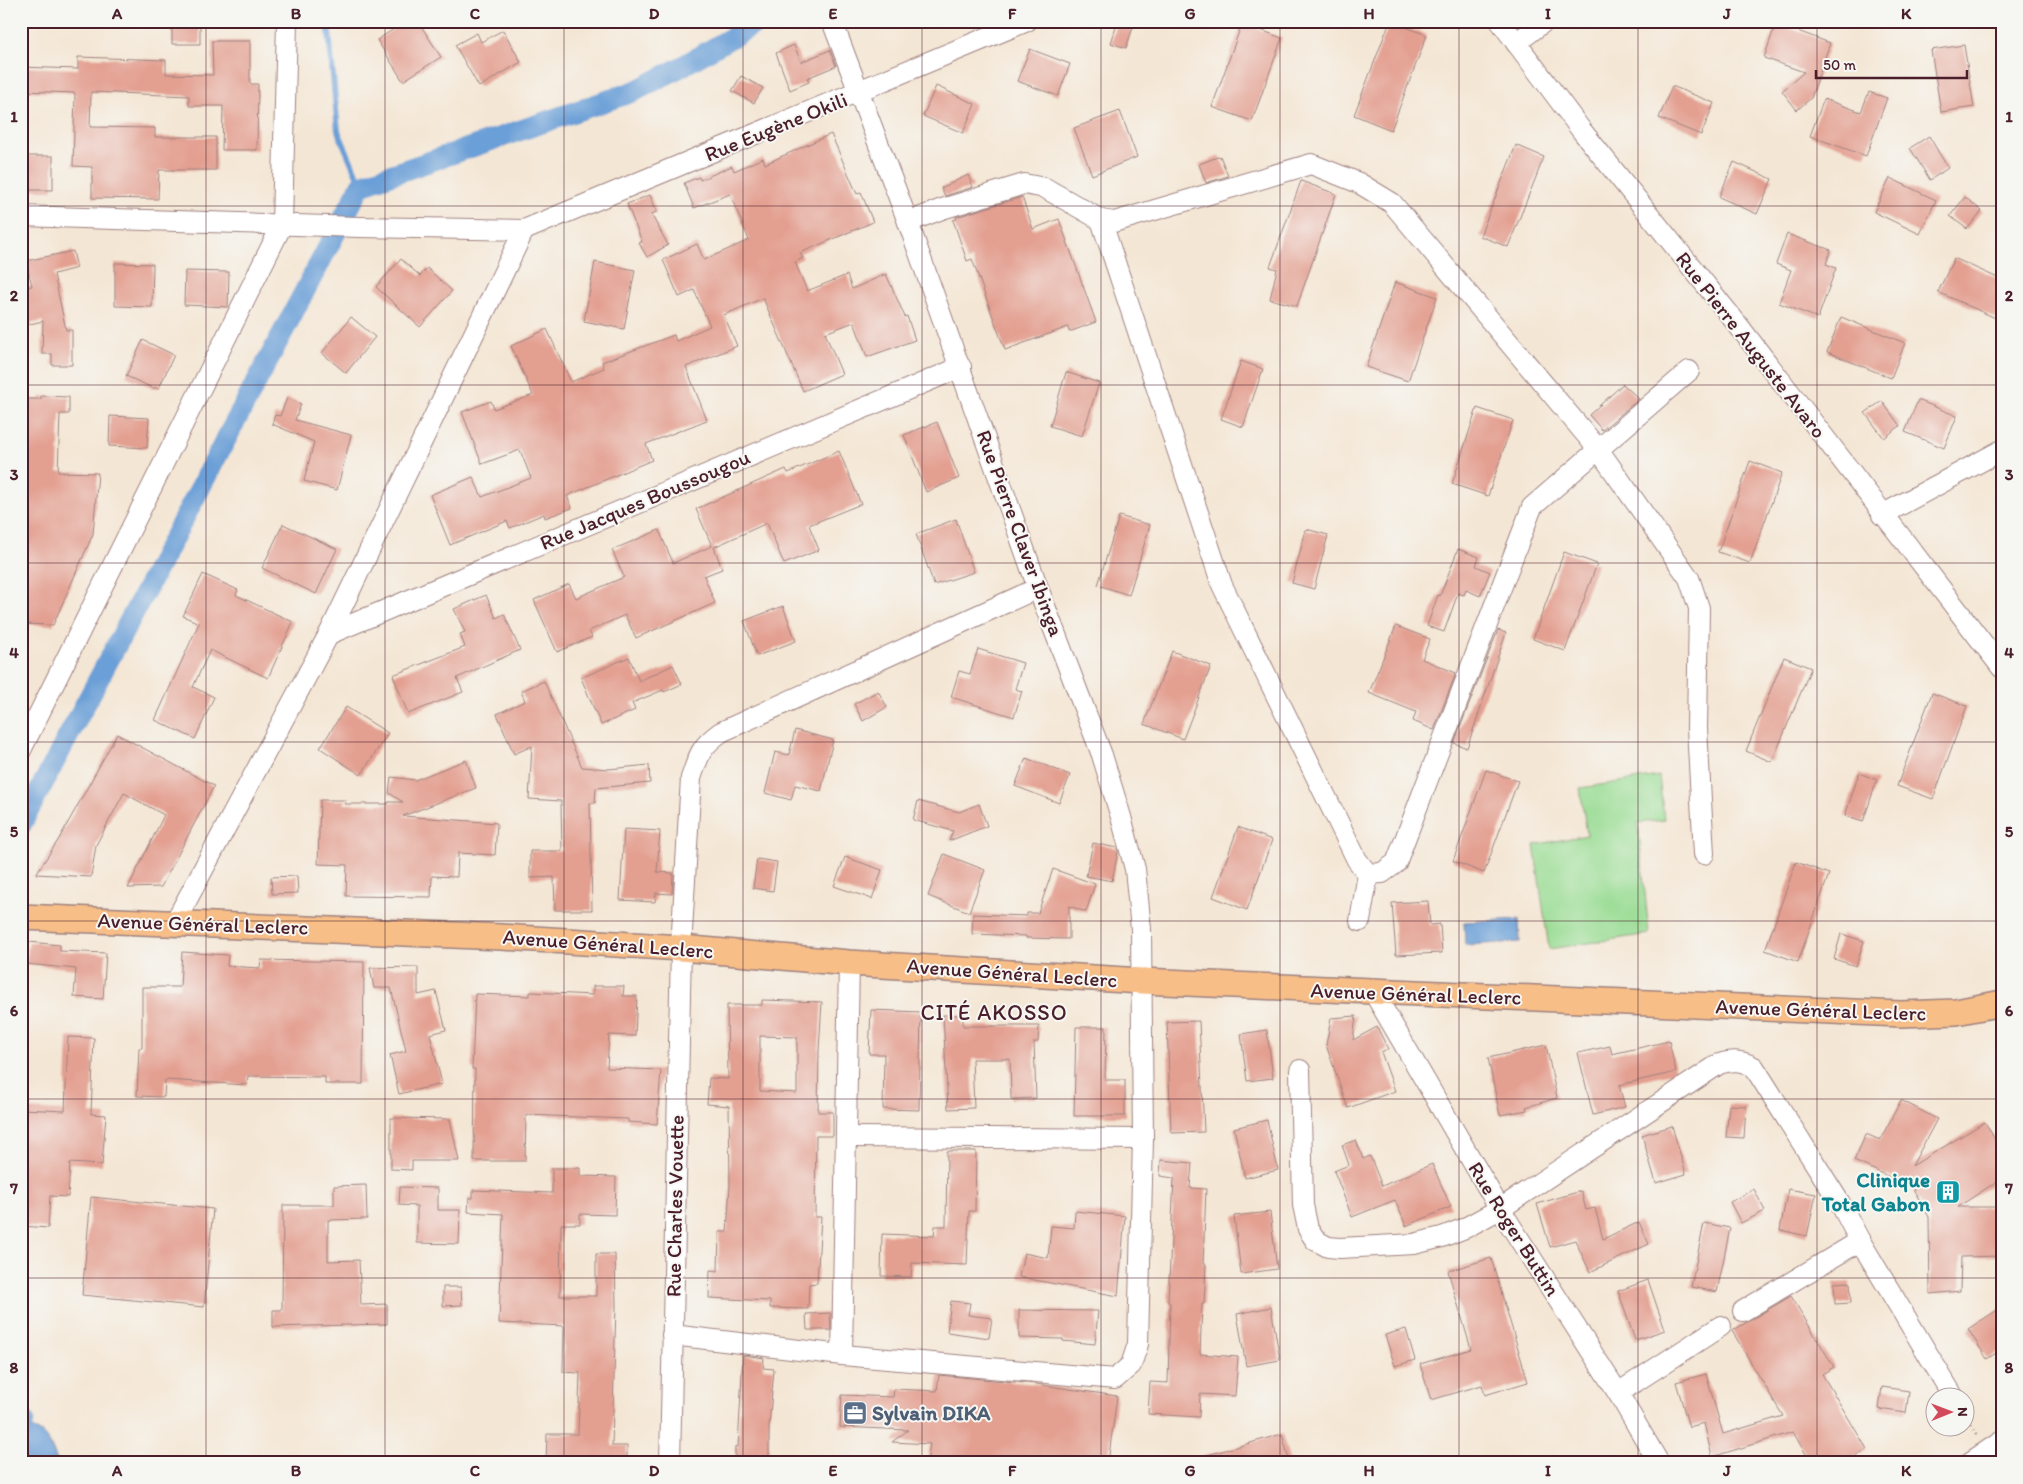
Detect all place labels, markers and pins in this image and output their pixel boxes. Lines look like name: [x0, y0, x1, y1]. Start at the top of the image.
place label: Clinique Total Gabon: [1821, 1167, 1930, 1216]
building icon: Clinique Total Gabon: [1935, 1179, 1961, 1205]
office icon: Sylvain DIKA: [842, 1400, 868, 1426]
place label: Sylvain DIKA: [872, 1400, 991, 1426]

